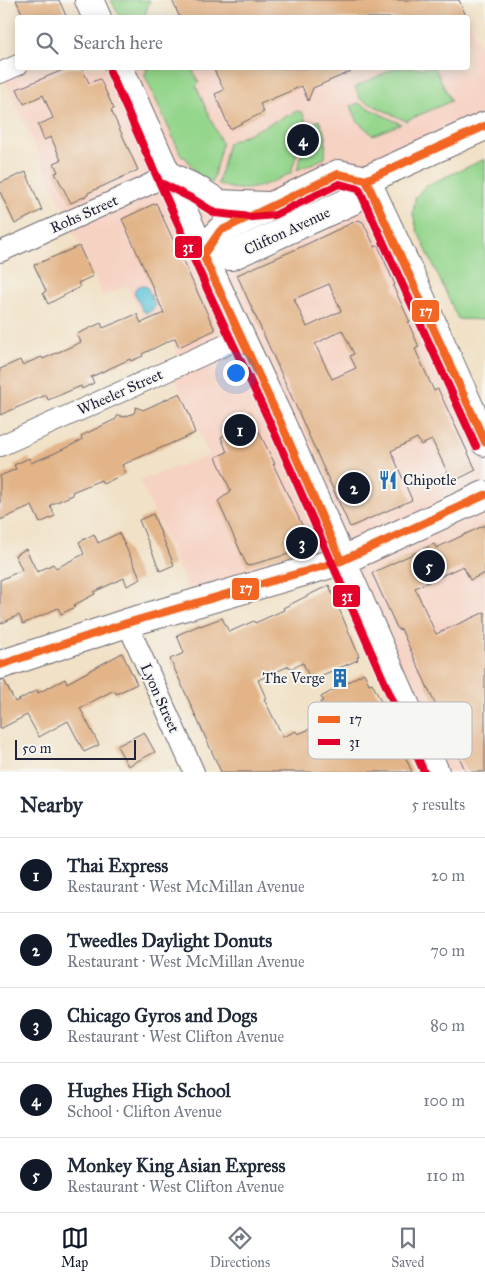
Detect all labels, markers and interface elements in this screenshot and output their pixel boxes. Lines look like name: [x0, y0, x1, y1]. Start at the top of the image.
search box: [15, 15, 470, 70]
icon: search: [33, 29, 61, 57]
text: Search here: [73, 31, 163, 54]
pin: 4: [287, 121, 319, 159]
street label: Rohs Street: [47, 191, 121, 237]
street label: Clifton Avenue: [241, 203, 333, 259]
line badge: 31: [174, 235, 203, 259]
text: 31: [182, 239, 194, 257]
line badge: 17: [411, 299, 440, 323]
text: 17: [419, 303, 433, 320]
your location: [223, 360, 249, 386]
street label: Wheeler Street: [75, 365, 166, 419]
pin: 1: [224, 411, 256, 449]
pin: 2: [338, 469, 370, 507]
restaurant icon: Chipotle: [377, 469, 399, 491]
place label: Chipotle: [403, 471, 456, 489]
pin: 3: [286, 524, 318, 562]
pin: 5: [413, 547, 445, 585]
line badge: 17: [231, 577, 260, 601]
text: 17: [239, 580, 253, 597]
line badge: 31: [332, 584, 361, 608]
text: 31: [341, 588, 353, 606]
street label: Lyon Street: [137, 660, 184, 736]
building icon: The Verge: [329, 667, 351, 689]
place label: The Verge: [262, 669, 325, 687]
legend: [308, 702, 472, 759]
text: 17: [349, 711, 362, 728]
text: 31: [349, 734, 361, 751]
scale bar: [15, 737, 136, 760]
text: 50 m: [22, 740, 51, 757]
text: Nearby: [20, 792, 83, 818]
text: 5 results: [411, 795, 465, 814]
text: Thai Express: [67, 854, 168, 877]
text: 1: [33, 866, 39, 885]
text: 20 m: [431, 866, 465, 885]
text: Restaurant · West McMillan Avenue: [67, 877, 305, 896]
text: Tweedles Daylight Donuts: [67, 929, 272, 952]
text: 2: [32, 941, 40, 960]
text: 70 m: [430, 941, 465, 960]
text: Restaurant · West McMillan Avenue: [67, 952, 305, 971]
text: Chicago Gyros and Dogs: [67, 1004, 257, 1027]
text: 3: [33, 1016, 39, 1035]
text: 80 m: [430, 1016, 465, 1035]
text: Restaurant · West Clifton Avenue: [67, 1027, 284, 1046]
text: Hughes High School: [67, 1079, 231, 1102]
text: 4: [32, 1091, 40, 1110]
text: 100 m: [423, 1091, 465, 1110]
text: School · Clifton Avenue: [67, 1102, 222, 1121]
text: Monkey King Asian Express: [67, 1154, 285, 1177]
text: 5: [32, 1166, 40, 1185]
text: 110 m: [426, 1166, 465, 1185]
text: Restaurant · West Clifton Avenue: [67, 1177, 284, 1196]
tab: Map: [61, 1224, 89, 1271]
tab: Directions: [210, 1224, 270, 1271]
tab: Saved: [391, 1224, 424, 1271]

